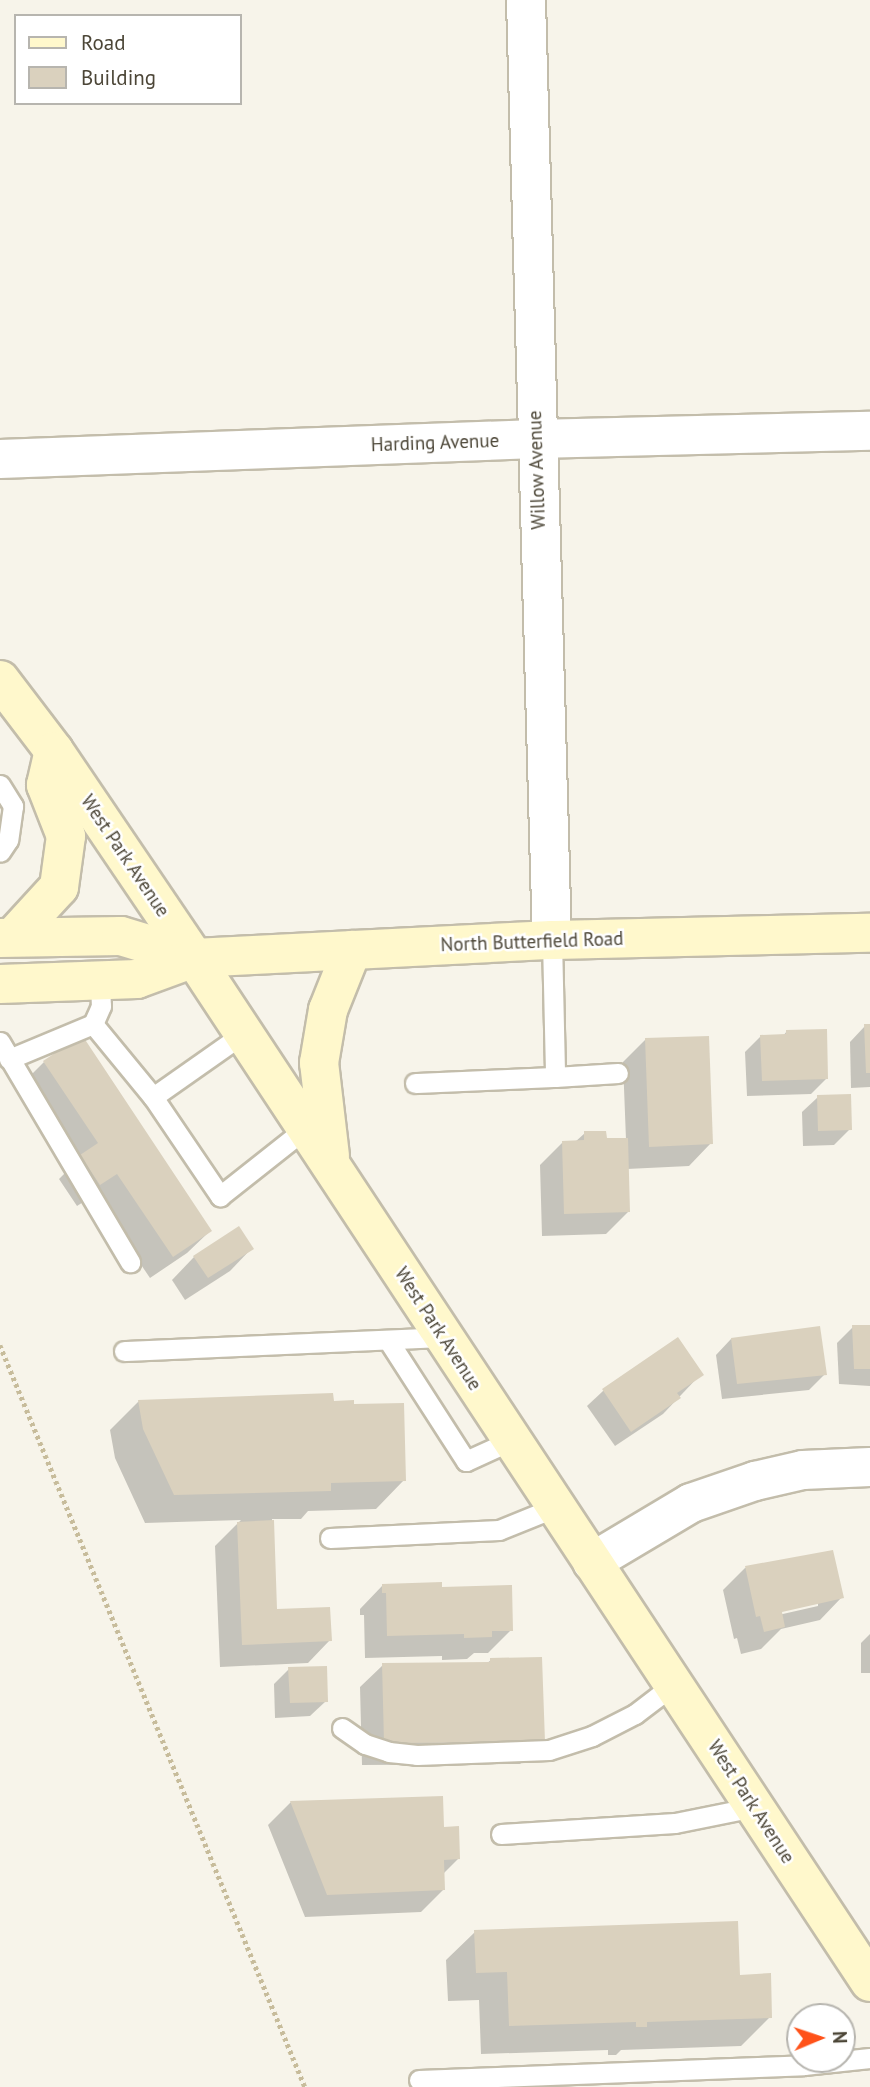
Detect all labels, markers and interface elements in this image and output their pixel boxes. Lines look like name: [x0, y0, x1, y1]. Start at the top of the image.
legend: [14, 14, 242, 105]
text: Road: [81, 29, 125, 56]
text: Building: [81, 64, 156, 91]
street label: Willow Avenue: [524, 410, 550, 530]
street label: Harding Avenue: [370, 429, 500, 457]
street label: West Park Avenue: [75, 790, 175, 922]
street label: North Butterfield Road: [440, 927, 624, 957]
street label: West Park Avenue: [389, 1263, 487, 1395]
street label: West Park Avenue: [702, 1736, 800, 1868]
north arrow: [786, 2003, 856, 2073]
text: N: [828, 2031, 852, 2044]

